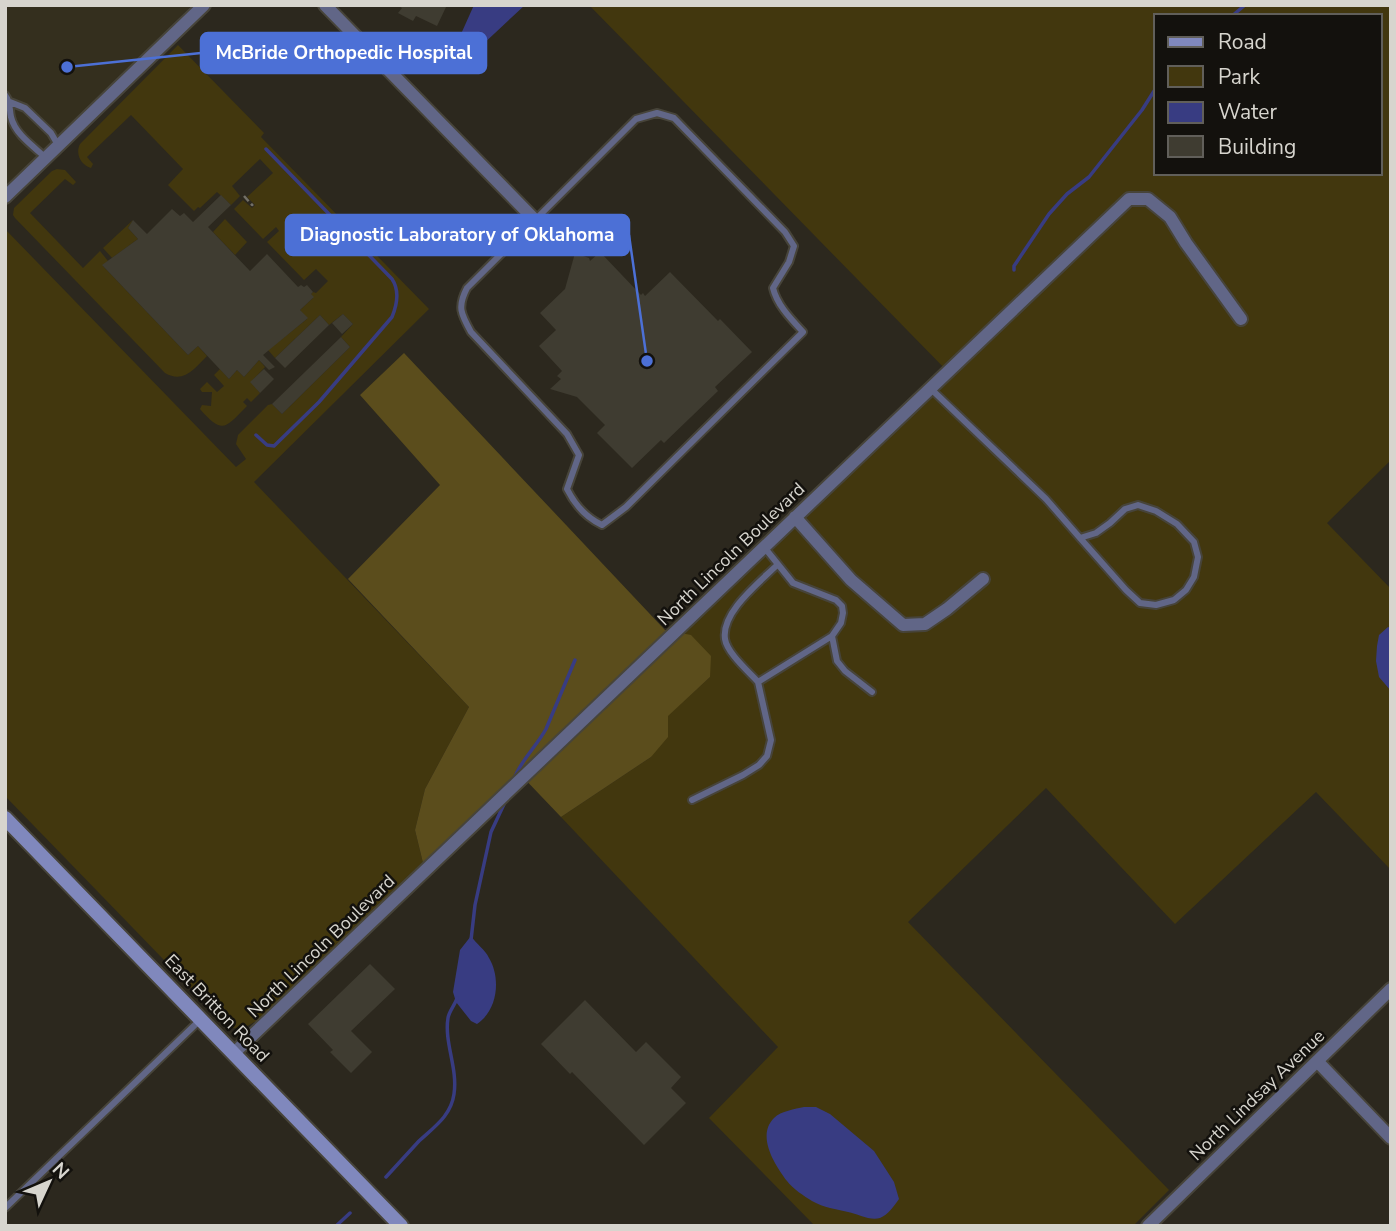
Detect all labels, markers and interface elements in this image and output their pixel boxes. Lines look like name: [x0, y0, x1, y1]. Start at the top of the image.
legend: [1154, 14, 1382, 175]
text: Road: [1218, 28, 1267, 56]
callout: McBride Orthopedic Hospital: [201, 33, 486, 73]
text: McBride Orthopedic Hospital: [216, 40, 472, 66]
text: Park: [1218, 63, 1260, 91]
text: Water: [1218, 98, 1277, 126]
text: Building: [1218, 133, 1296, 161]
callout: Diagnostic Laboratory of Oklahoma: [286, 215, 629, 255]
text: Diagnostic Laboratory of Oklahoma: [300, 222, 614, 248]
street label: North Lincoln Boulevard: [652, 477, 810, 631]
street label: North Lincoln Boulevard: [242, 869, 400, 1023]
street label: East Britton Road: [159, 949, 275, 1067]
street label: North Lindsay Avenue: [1184, 1024, 1330, 1166]
north arrow: [14, 1147, 84, 1217]
text: N: [46, 1157, 75, 1185]

